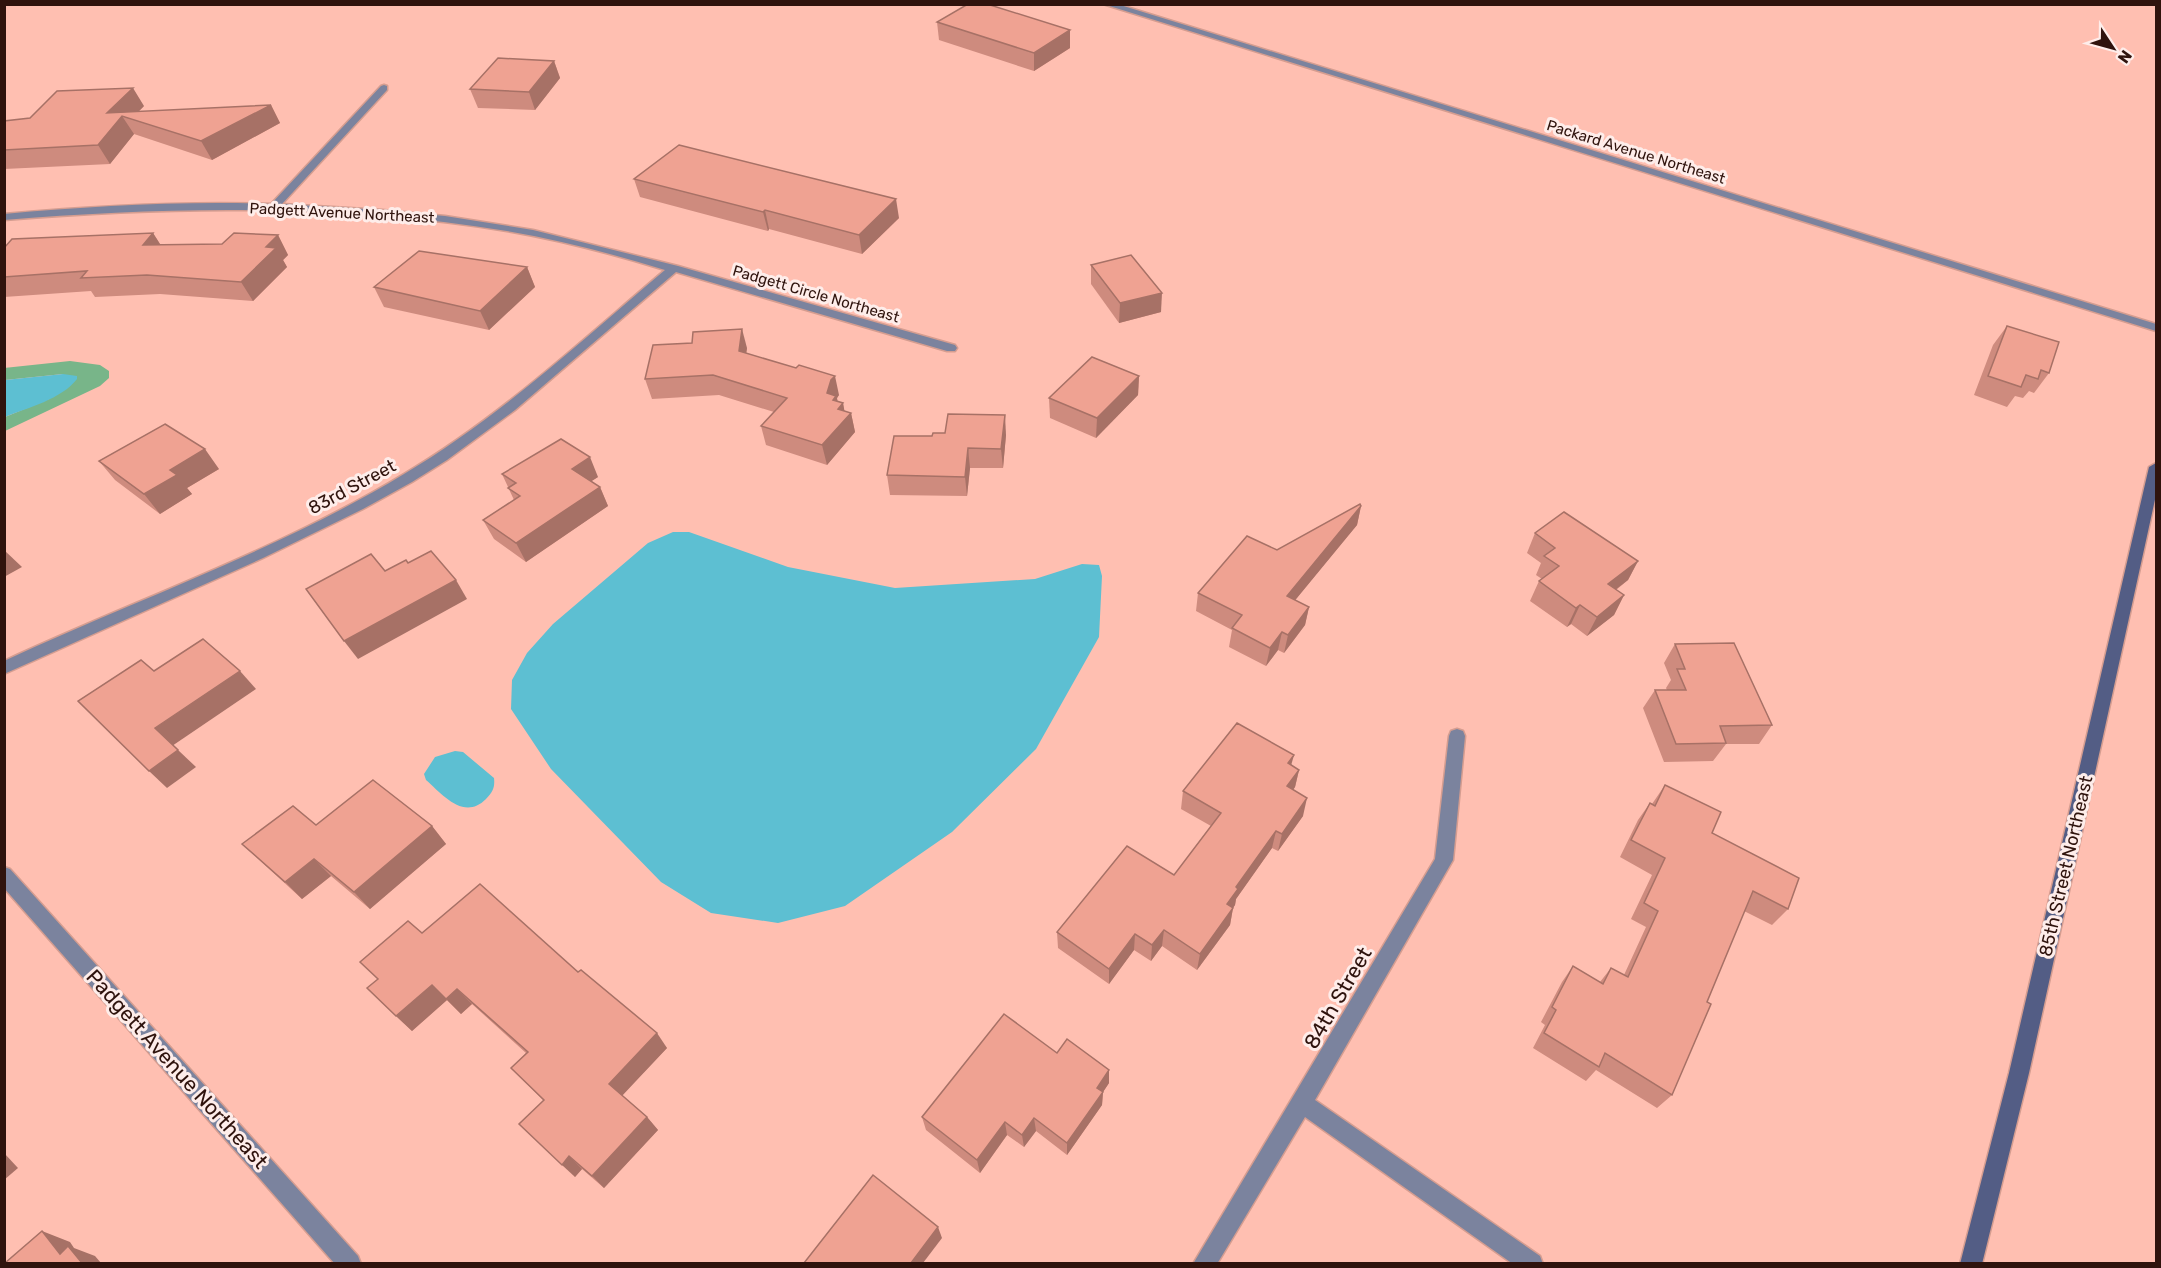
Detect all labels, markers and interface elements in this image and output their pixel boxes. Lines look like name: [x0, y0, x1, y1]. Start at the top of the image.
north arrow: [2083, 18, 2143, 78]
text: N: [2114, 46, 2136, 67]
street label: Packard Avenue Northeast: [1545, 116, 1728, 188]
street label: Padgett Avenue Northeast: [249, 199, 435, 227]
street label: Padgett Circle Northeast: [731, 262, 902, 326]
street label: 83rd Street: [304, 455, 400, 519]
street label: 85th Street Northeast: [2034, 773, 2098, 959]
street label: 84th Street: [1298, 942, 1377, 1053]
street label: Padgett Avenue Northeast: [81, 964, 273, 1173]

